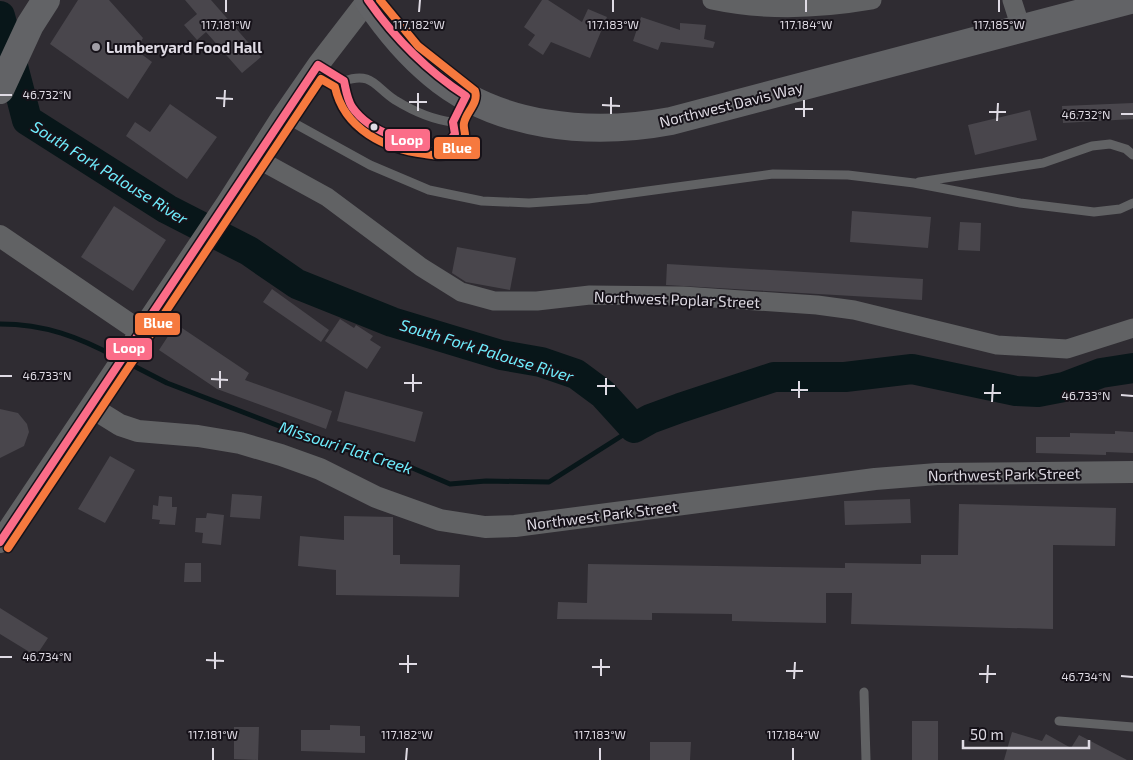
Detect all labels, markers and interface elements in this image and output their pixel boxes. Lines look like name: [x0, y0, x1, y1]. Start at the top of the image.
text: 117.181°W: [201, 17, 251, 31]
text: 117.182°W: [393, 17, 445, 31]
text: 117.183°W: [587, 17, 639, 31]
text: 117.184°W: [780, 17, 832, 31]
text: 117.185°W: [973, 17, 1025, 31]
place label: Lumberyard Food Hall: [106, 38, 262, 57]
marker: Lumberyard Food Hall: [90, 41, 102, 53]
street label: Northwest Davis Way: [657, 77, 805, 131]
text: 46.732°N: [23, 87, 71, 101]
text: 46.732°N: [1062, 107, 1110, 121]
water label: South Fork Palouse River: [28, 116, 192, 228]
unlabelled marker: [369, 122, 379, 132]
line badge: Loop: [384, 128, 431, 152]
text: Loop: [391, 131, 423, 148]
line badge: Blue: [433, 136, 481, 160]
text: Blue: [442, 139, 472, 156]
street label: Northwest Poplar Street: [594, 287, 761, 311]
line badge: Blue: [134, 312, 181, 336]
text: Blue: [143, 314, 173, 331]
water label: South Fork Palouse River: [398, 315, 577, 386]
line badge: Loop: [105, 337, 153, 361]
text: Loop: [113, 339, 145, 356]
text: 46.733°N: [23, 368, 71, 382]
text: 46.733°N: [1062, 388, 1110, 402]
water label: Missouri Flat Creek: [277, 416, 415, 478]
street label: Northwest Park Street: [928, 464, 1080, 484]
street label: Northwest Park Street: [525, 497, 679, 533]
text: 46.734°N: [22, 649, 72, 663]
text: 46.734°N: [1061, 669, 1111, 683]
scale bar: [963, 718, 1089, 750]
text: 50 m: [970, 725, 1004, 743]
text: 117.181°W: [188, 727, 238, 741]
text: 117.182°W: [381, 727, 433, 741]
text: 117.183°W: [574, 727, 626, 741]
text: 117.184°W: [767, 727, 819, 741]

